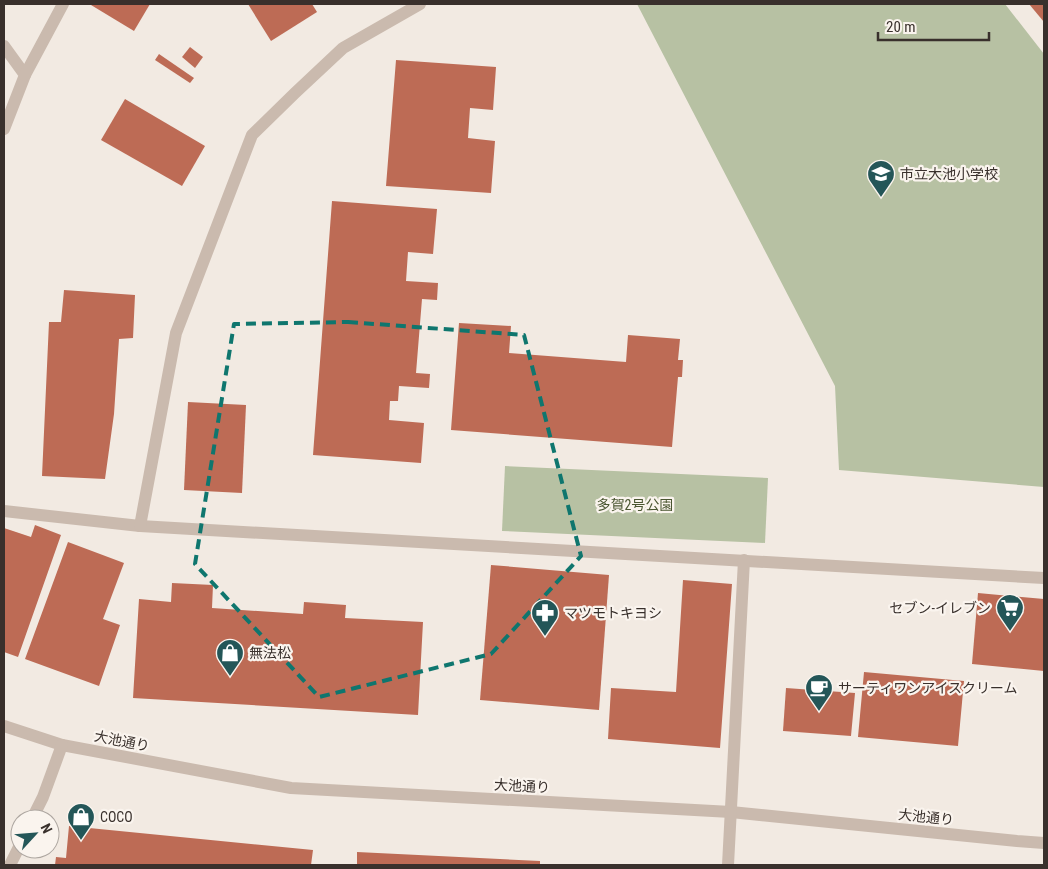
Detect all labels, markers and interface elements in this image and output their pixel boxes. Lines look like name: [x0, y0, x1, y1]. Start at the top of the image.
scale bar: [878, 10, 989, 42]
text: 20 m: [886, 18, 916, 36]
school or university icon: 市立大池小学校: [866, 159, 896, 198]
place label: 市立大池小学校: [900, 166, 998, 182]
park label: 多賀2号公園: [597, 497, 673, 513]
supermarket icon: セブン-イレブン: [995, 593, 1025, 632]
pharmacy icon: マツモトキヨシ: [530, 598, 560, 637]
place label: セブン-イレブン: [890, 600, 991, 616]
place label: マツモトキヨシ: [564, 605, 662, 621]
shop icon: 無法松: [215, 638, 245, 677]
place label: 無法松: [249, 645, 291, 661]
cafe icon: サーティワンアイスクリーム: [804, 673, 834, 712]
place label: サーティワンアイスクリーム: [838, 680, 1018, 696]
street label: 大池通り: [93, 728, 151, 754]
street label: 大池通り: [494, 777, 550, 795]
shop icon: COCO: [66, 802, 96, 841]
street label: 大池通り: [897, 806, 955, 828]
north arrow: [10, 809, 60, 859]
place label: COCO: [100, 809, 133, 825]
text: N: [38, 821, 56, 836]

